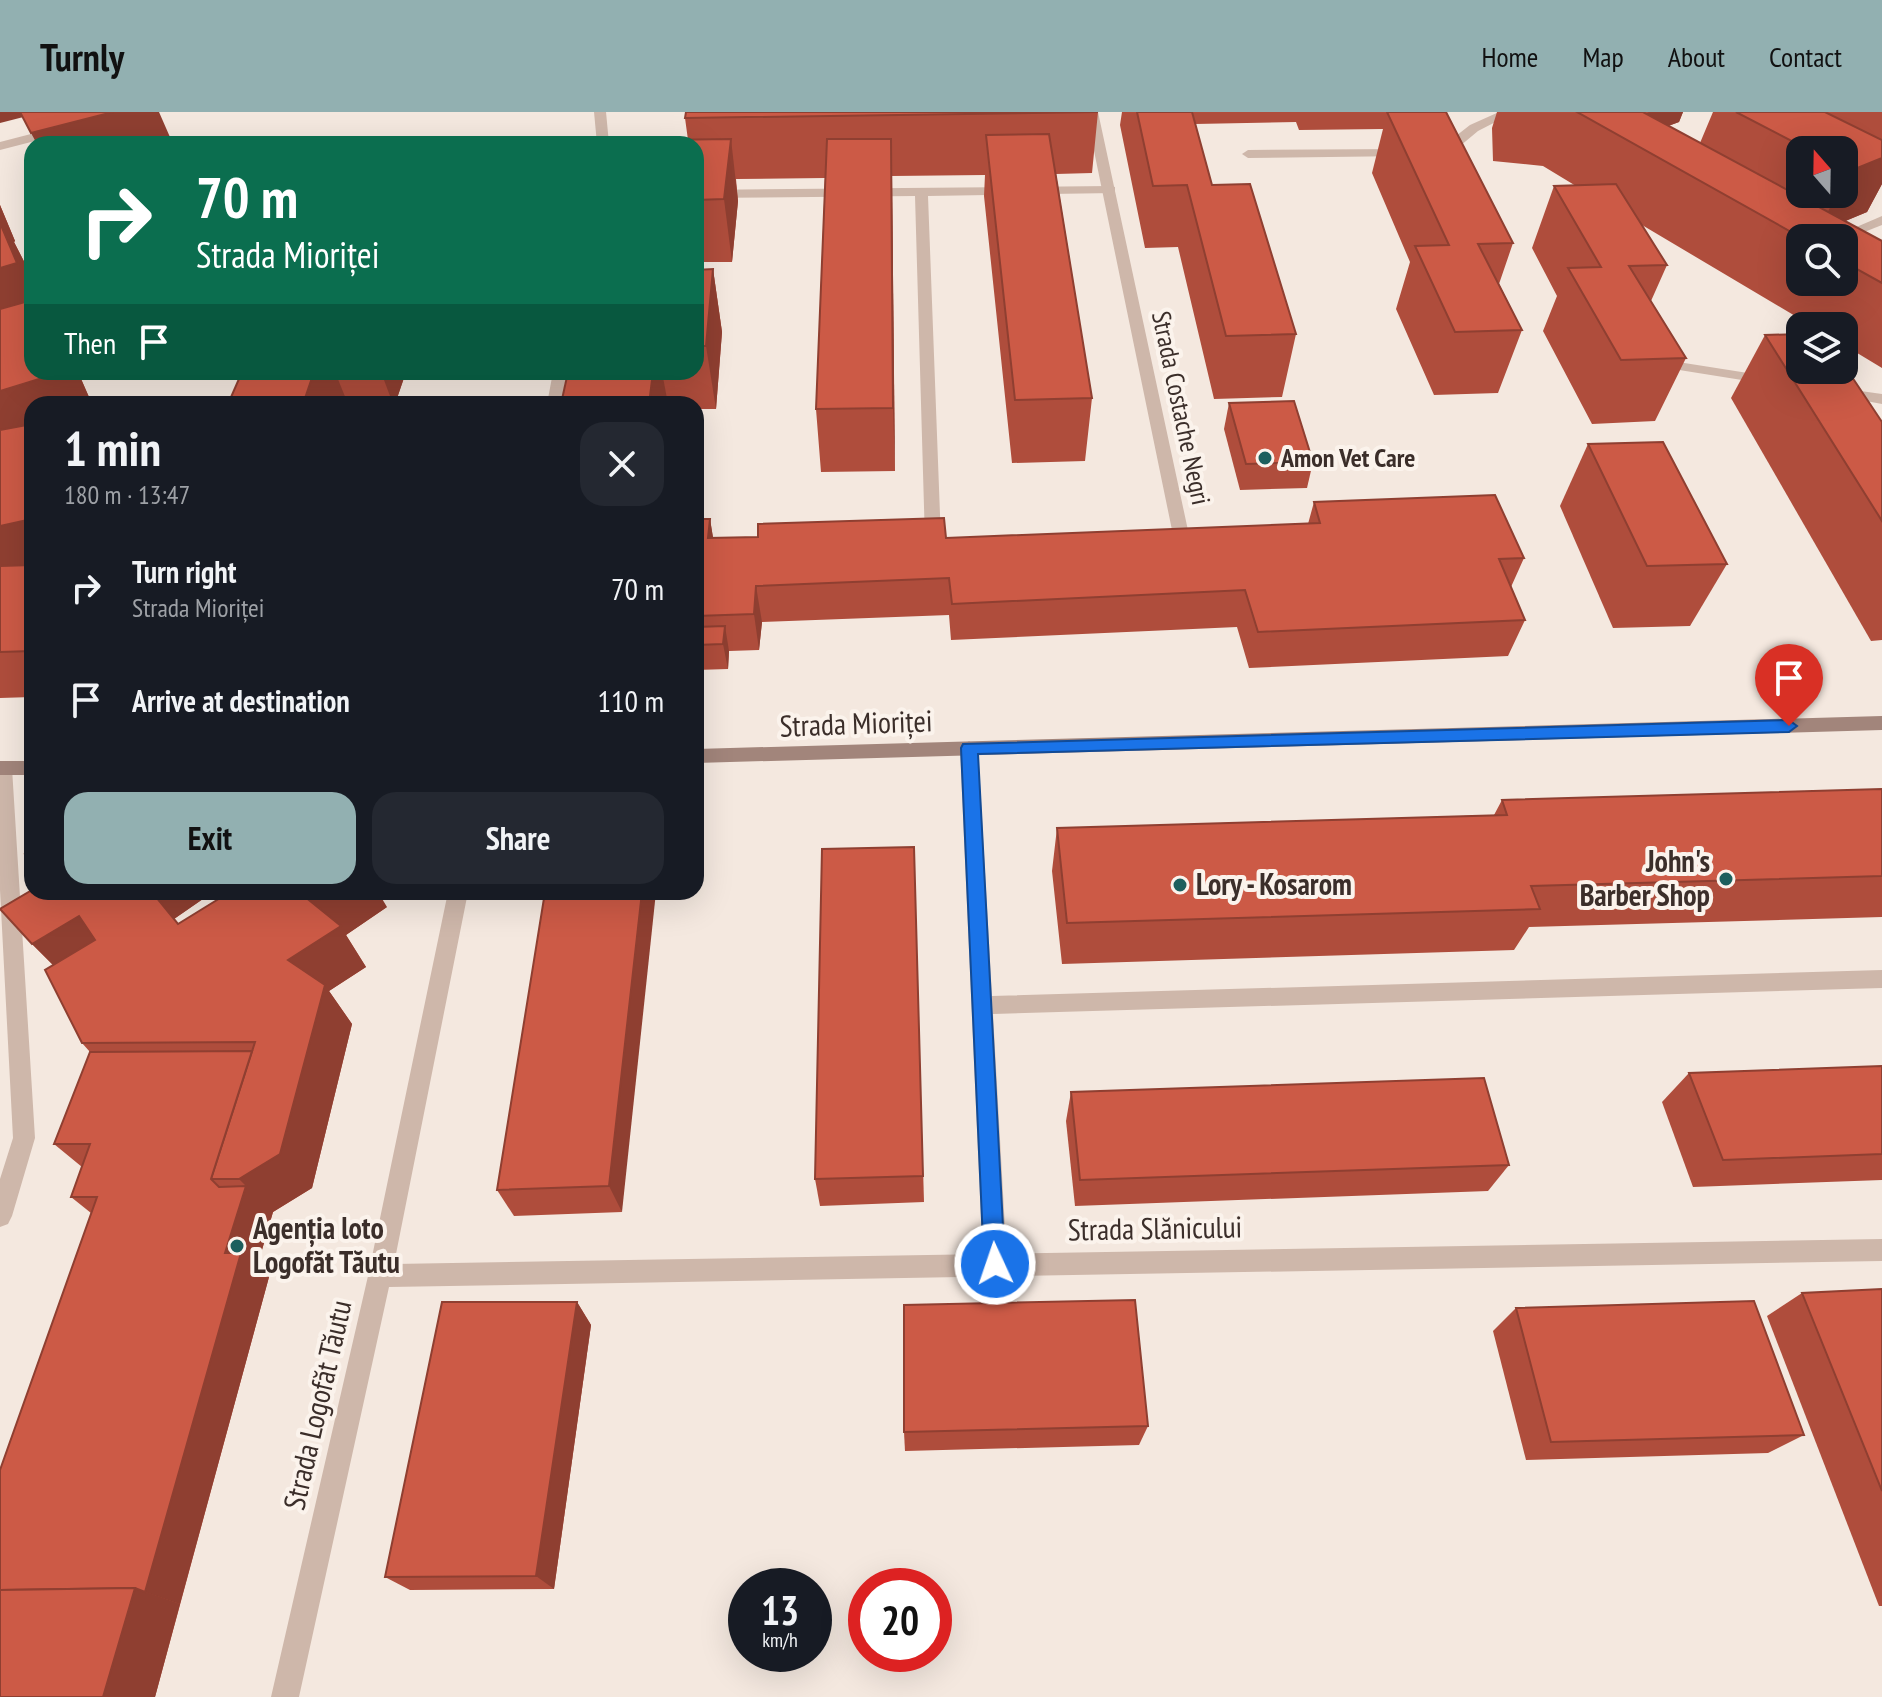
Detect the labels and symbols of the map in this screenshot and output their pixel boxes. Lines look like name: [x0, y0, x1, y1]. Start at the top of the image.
north arrow: [1786, 136, 1858, 208]
street label: Strada Costache Negri: [1145, 308, 1218, 508]
place label: Amon Vet Care: [1280, 441, 1416, 474]
marker: Amon Vet Care: [1256, 449, 1274, 467]
pin: [1755, 644, 1823, 726]
street label: Strada Mioriței: [779, 700, 933, 745]
place label: John's Barber Shop: [1580, 841, 1710, 914]
place label: Lory - Kosarom: [1196, 864, 1352, 903]
marker: John's Barber Shop: [1717, 870, 1735, 888]
marker: Lory - Kosarom: [1171, 876, 1189, 894]
street label: Strada Slănicului: [1067, 1206, 1242, 1249]
place label: Agenția loto Logofăt Tăutu: [252, 1208, 400, 1281]
position arrow: [953, 1222, 1037, 1306]
marker: Agenția loto Logofăt Tăutu: [228, 1237, 246, 1255]
street label: Strada Logofăt Tăutu: [273, 1296, 360, 1513]
speed limit sign: 20: [848, 1568, 952, 1672]

